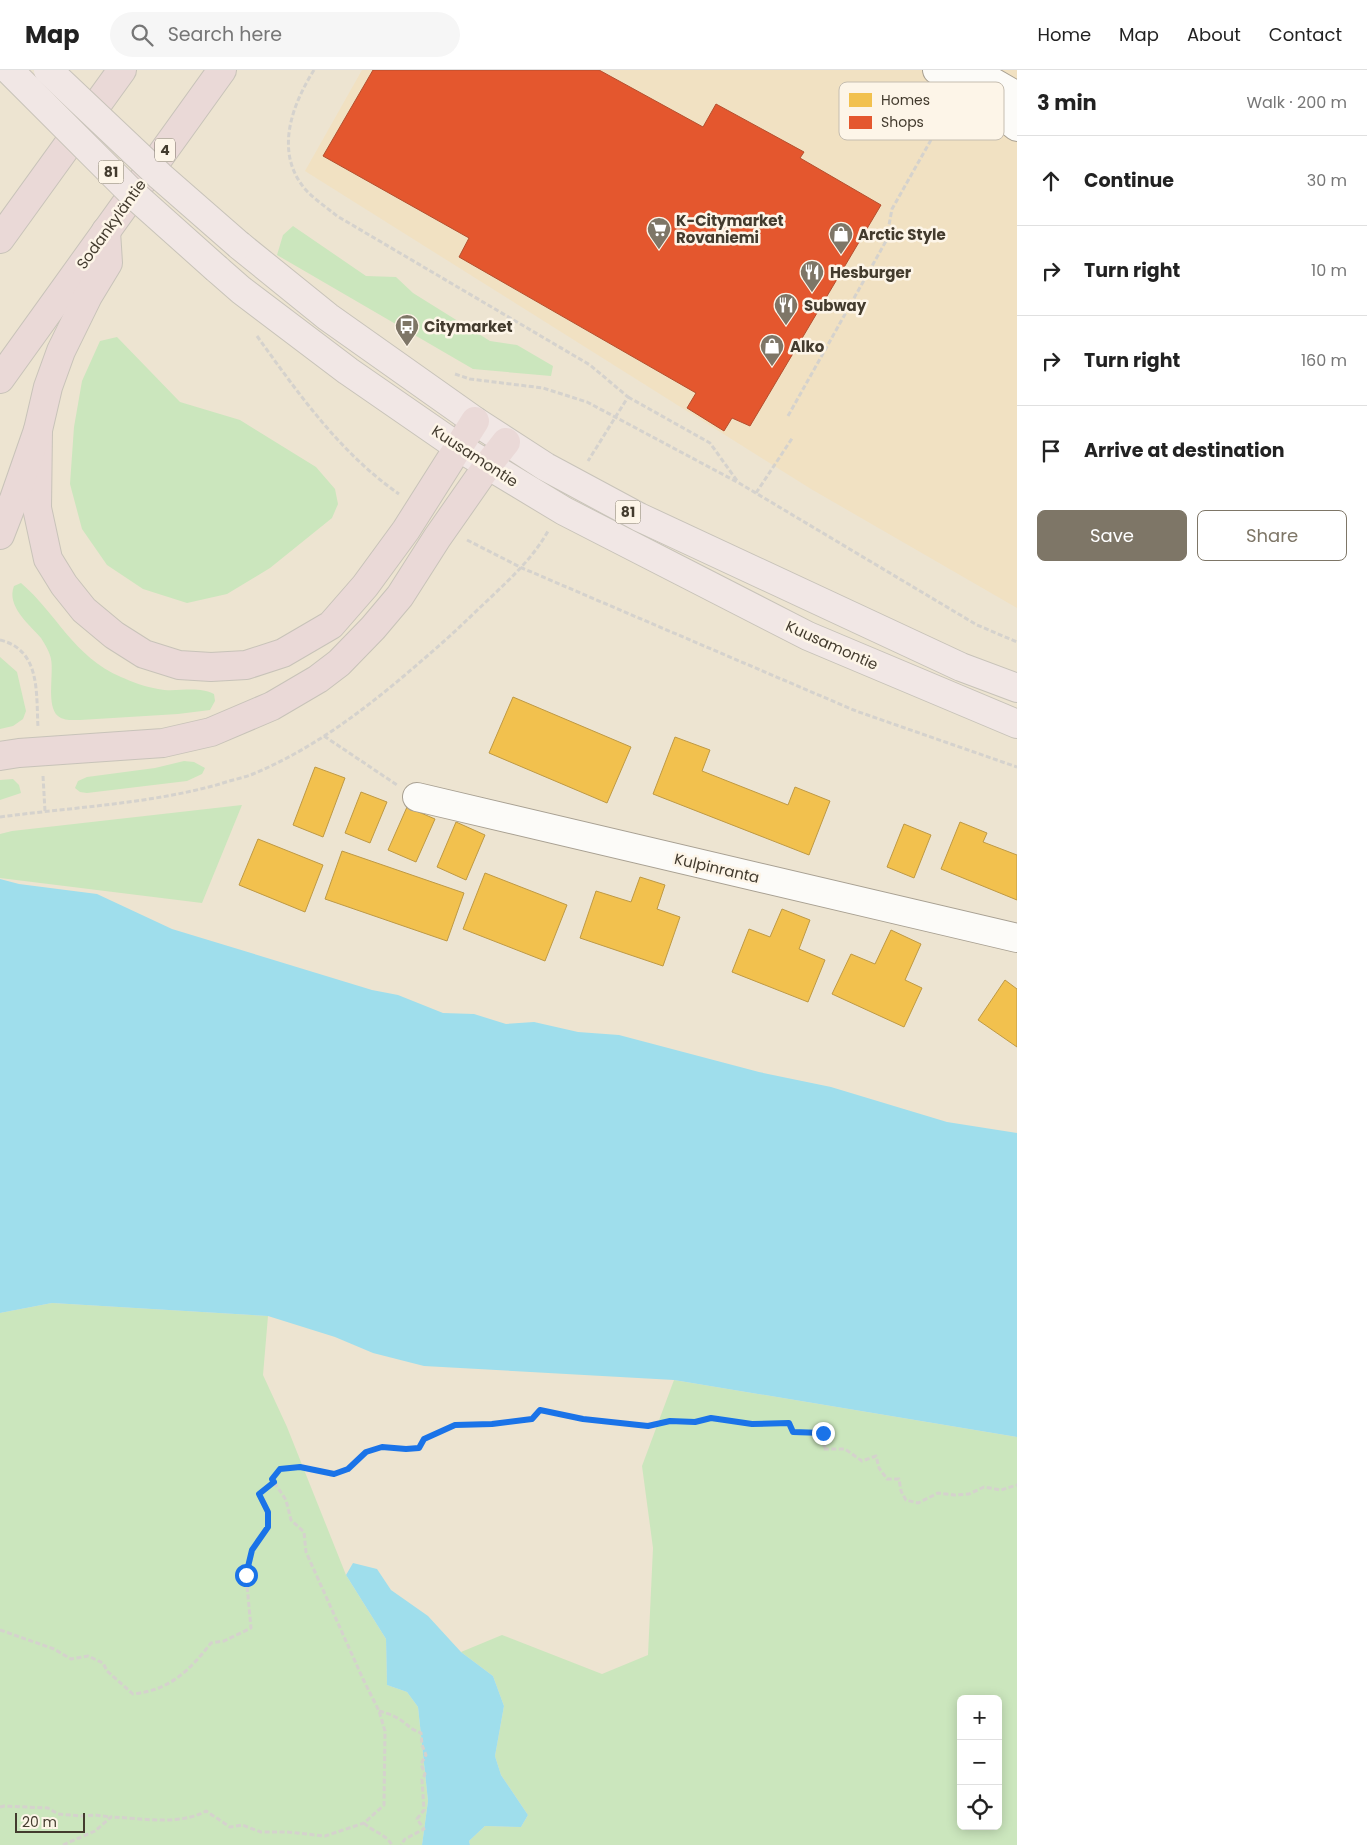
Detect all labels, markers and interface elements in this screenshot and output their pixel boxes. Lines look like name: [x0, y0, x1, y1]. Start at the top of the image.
search box: [110, 12, 460, 57]
text: Map: [25, 18, 80, 51]
icon: search: [128, 21, 156, 49]
text: Search here: [168, 21, 282, 48]
text: Home: [1037, 22, 1091, 47]
text: Map: [1119, 22, 1159, 47]
text: About: [1187, 22, 1241, 47]
text: Contact: [1269, 22, 1342, 47]
legend: [839, 82, 1004, 140]
text: 3 min: [1037, 88, 1097, 117]
text: Homes: [881, 90, 930, 110]
text: Walk · 200 m: [1246, 91, 1347, 114]
text: Shops: [881, 112, 924, 132]
road number: 4: [155, 138, 175, 162]
road number: 81: [98, 160, 124, 184]
icon: ahead: [1037, 167, 1065, 195]
text: Continue: [1084, 167, 1174, 194]
text: 30 m: [1307, 169, 1347, 192]
street label: Sodankyläntie: [71, 175, 151, 273]
place label: K-Citymarket Rovaniemi: [676, 210, 784, 248]
supermarket icon: K-Citymarket Rovaniemi: [646, 216, 672, 250]
shop icon: Arctic Style: [828, 221, 854, 255]
place label: Arctic Style: [858, 224, 946, 245]
icon: right: [1037, 257, 1065, 285]
text: Turn right: [1084, 257, 1180, 284]
restaurant icon: Hesburger: [799, 259, 825, 293]
text: 10 m: [1311, 259, 1347, 282]
place label: Hesburger: [830, 262, 912, 283]
restaurant icon: Subway: [773, 292, 799, 326]
place label: Subway: [804, 295, 867, 316]
bus stop icon: Citymarket: [394, 313, 420, 347]
place label: Citymarket: [424, 316, 513, 337]
shop icon: Alko: [759, 333, 785, 367]
place label: Alko: [790, 336, 825, 357]
icon: right: [1037, 347, 1065, 375]
text: Turn right: [1084, 347, 1180, 374]
text: 160 m: [1301, 349, 1347, 372]
street label: Kuusamontie: [428, 420, 522, 492]
icon: arrive: [1037, 437, 1065, 465]
text: Arrive at destination: [1084, 437, 1285, 464]
road number: 81: [616, 501, 640, 524]
button: Save: [1037, 510, 1187, 561]
button: Share: [1197, 510, 1347, 561]
street label: Kuusamontie: [782, 615, 882, 675]
street label: Kulpinranta: [672, 848, 762, 888]
route end: [812, 1422, 835, 1445]
route start: [235, 1564, 258, 1587]
map controls: [957, 1695, 1002, 1830]
button: +: [957, 1695, 1002, 1740]
button: −: [957, 1740, 1002, 1785]
button: locate: [957, 1785, 1002, 1830]
scale bar: [15, 1810, 85, 1833]
text: 20 m: [22, 1812, 57, 1832]

